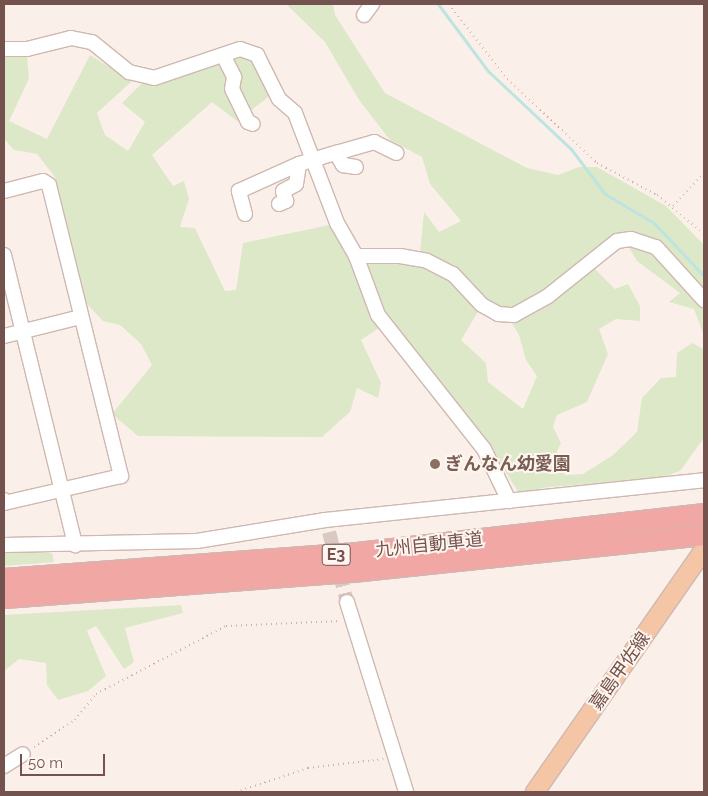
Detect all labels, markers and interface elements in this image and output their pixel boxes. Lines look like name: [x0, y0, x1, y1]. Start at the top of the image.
place label: ぎんなん幼愛園: [445, 453, 571, 475]
marker: ぎんなん幼愛園: [429, 458, 441, 470]
street label: 九州自動車道: [374, 529, 484, 561]
road number: E3: [321, 542, 351, 568]
street label: 嘉島甲佐線: [585, 628, 655, 714]
scale bar: [22, 744, 108, 776]
text: 50 m: [28, 754, 63, 772]

